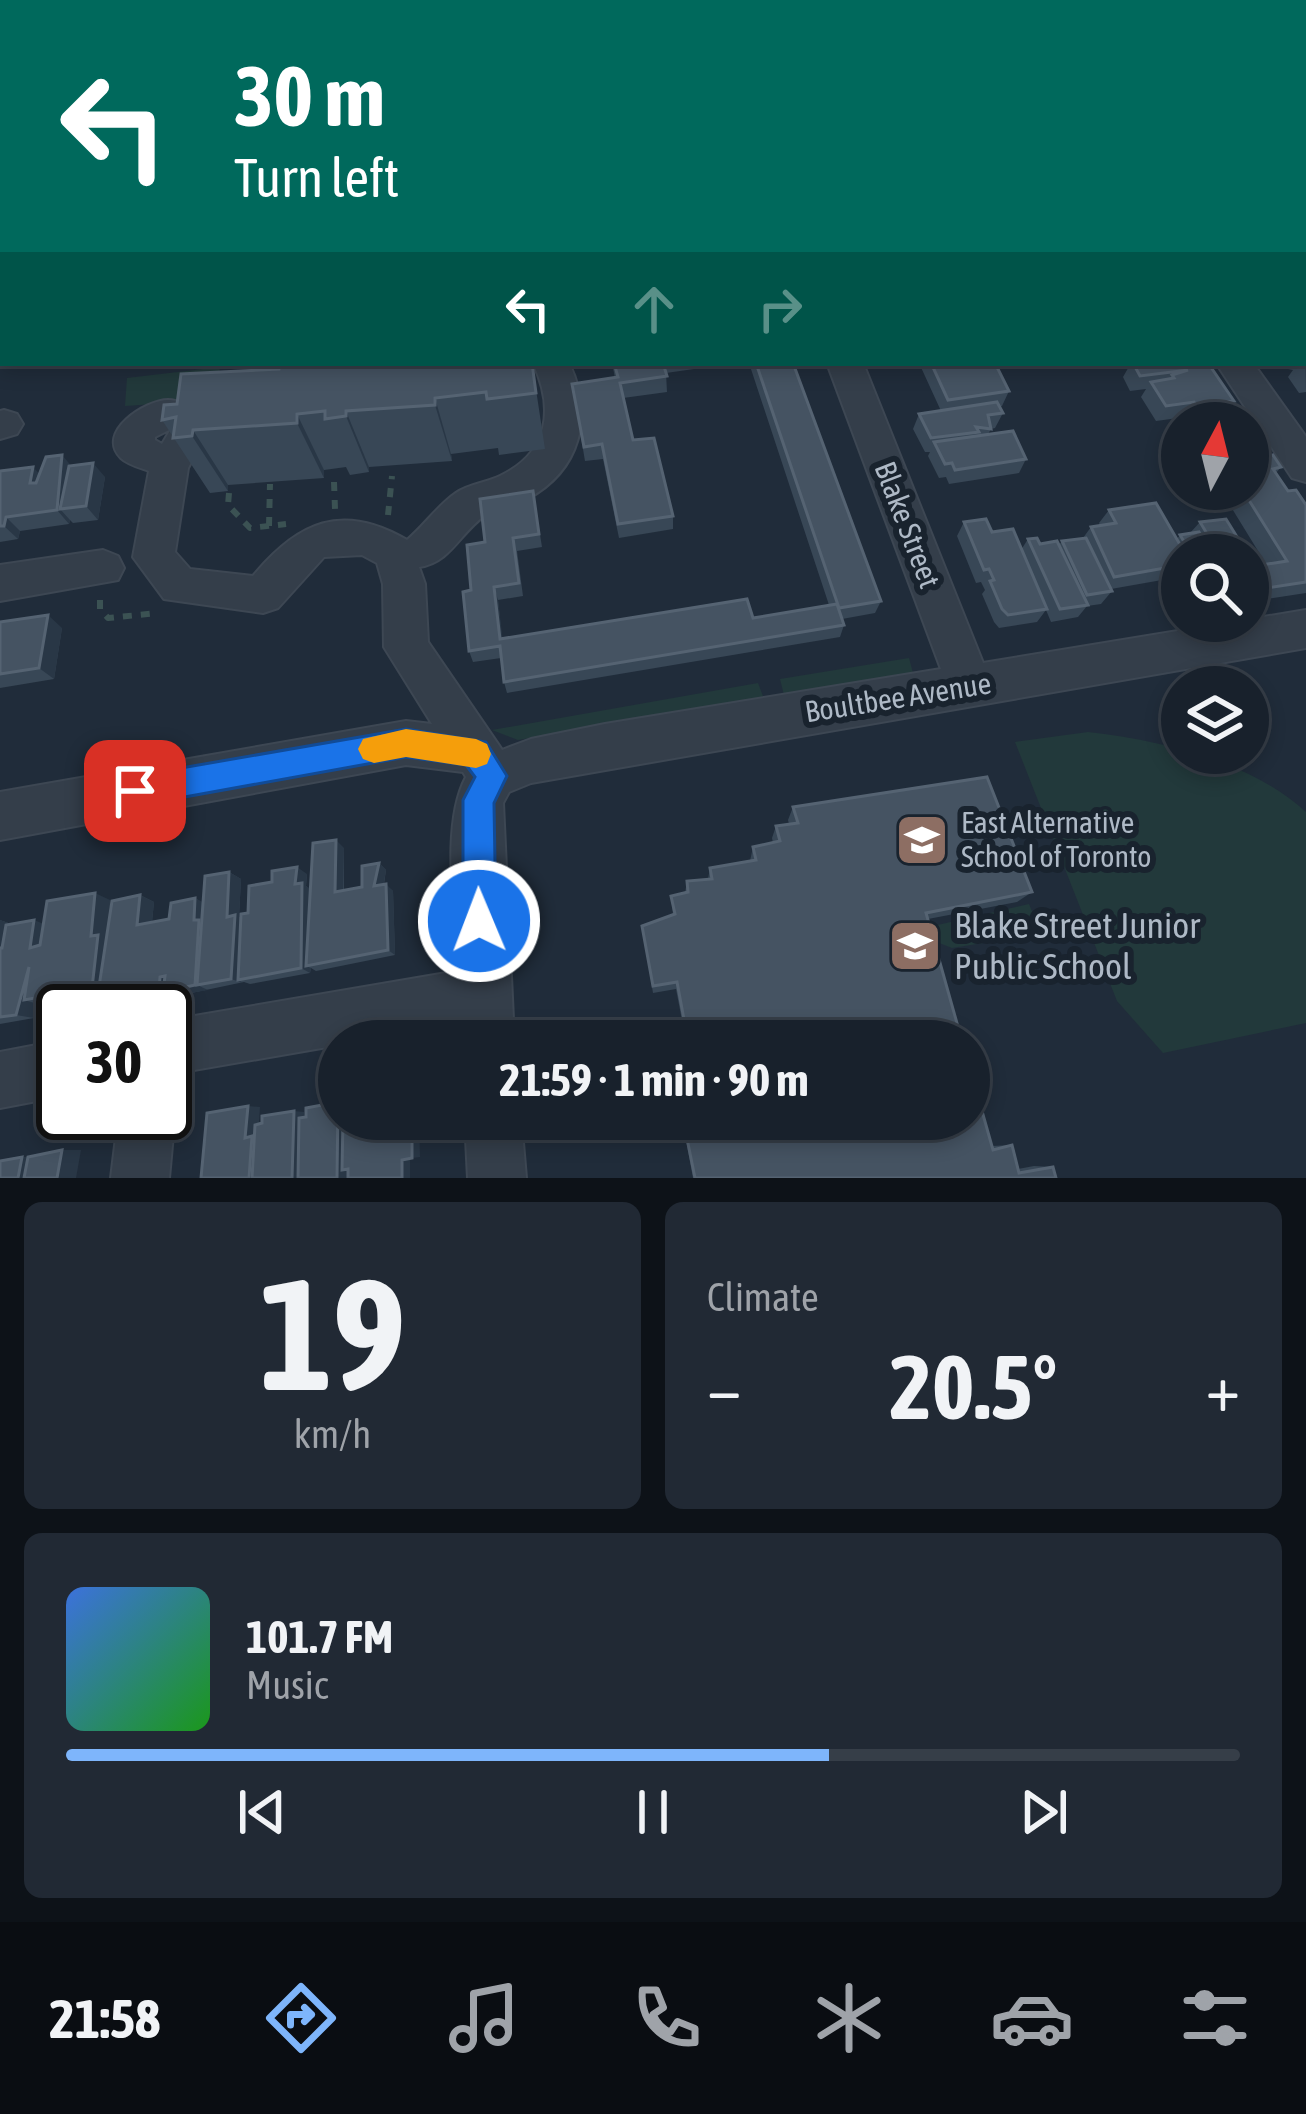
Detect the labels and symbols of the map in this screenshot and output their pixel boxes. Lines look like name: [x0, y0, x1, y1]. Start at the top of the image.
north arrow: [1161, 402, 1269, 510]
street label: Blake Street: [868, 457, 948, 592]
street label: Boultbee Avenue: [802, 666, 993, 728]
pin: [84, 740, 186, 842]
place label: East Alternative School of Toronto: [961, 805, 1151, 873]
school or university icon: East Alternative School of Toronto: [894, 812, 950, 868]
position arrow: [416, 858, 542, 984]
place label: Blake Street Junior Public School: [954, 904, 1201, 987]
school or university icon: Blake Street Junior Public School: [887, 918, 943, 974]
speed limit sign: 30: [36, 984, 192, 1140]

